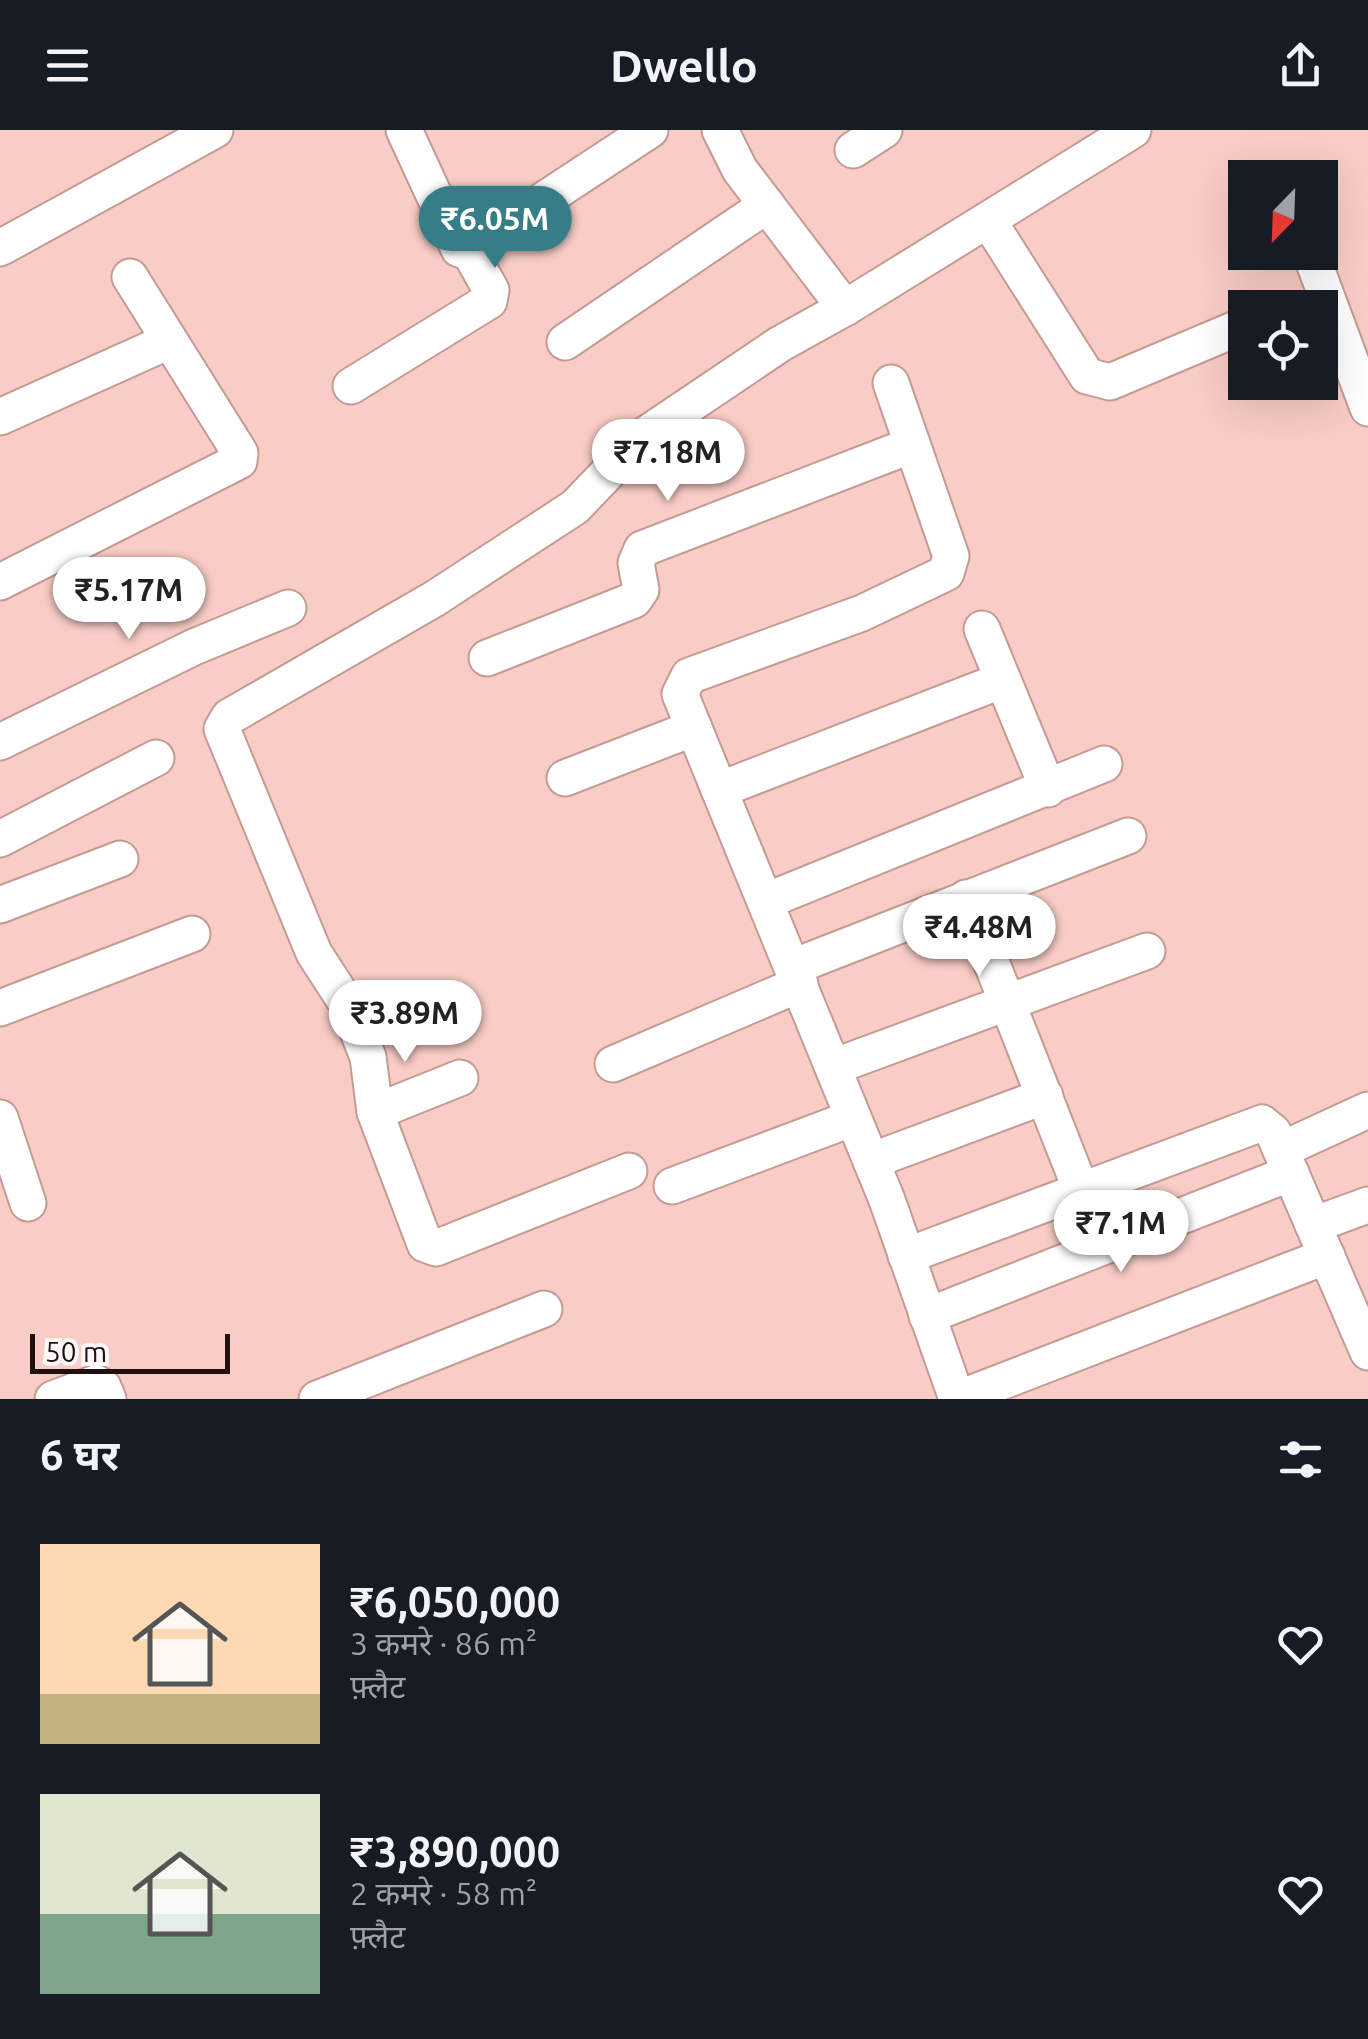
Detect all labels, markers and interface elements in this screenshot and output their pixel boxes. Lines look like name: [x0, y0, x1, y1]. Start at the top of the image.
icon: menu: [40, 38, 95, 93]
icon: share: [1273, 38, 1328, 93]
text: Dwello: [610, 40, 758, 91]
north arrow: [1228, 160, 1338, 270]
map controls: [1228, 160, 1338, 400]
pin: ₹6.05M: [414, 186, 576, 271]
text: ₹6.05M: [441, 200, 549, 236]
button: locate: [1228, 290, 1338, 400]
pin: ₹7.18M: [587, 419, 749, 504]
text: ₹7.18M: [614, 433, 722, 469]
pin: ₹5.17M: [48, 557, 210, 642]
text: ₹5.17M: [75, 571, 183, 607]
pin: ₹4.48M: [898, 894, 1060, 979]
text: ₹4.48M: [925, 908, 1033, 944]
pin: ₹3.89M: [324, 980, 486, 1065]
text: ₹3.89M: [351, 994, 459, 1030]
pin: ₹7.1M: [1051, 1190, 1191, 1275]
text: ₹7.1M: [1076, 1204, 1166, 1240]
scale bar: [30, 1329, 230, 1374]
text: 50 m: [45, 1336, 107, 1367]
text: 6 घर: [40, 1431, 119, 1478]
icon: filters: [1273, 1432, 1328, 1487]
text: ₹6,050,000: [350, 1578, 560, 1625]
icon: home: [120, 1584, 240, 1704]
icon: heart: [1273, 1617, 1328, 1672]
text: 3 कमरे · 86 m²: [350, 1625, 537, 1661]
text: फ़्लैट: [350, 1668, 405, 1704]
text: ₹3,890,000: [350, 1828, 560, 1875]
icon: home: [120, 1834, 240, 1954]
icon: heart: [1273, 1867, 1328, 1922]
text: 2 कमरे · 58 m²: [350, 1875, 537, 1911]
text: फ़्लैट: [350, 1918, 405, 1954]

